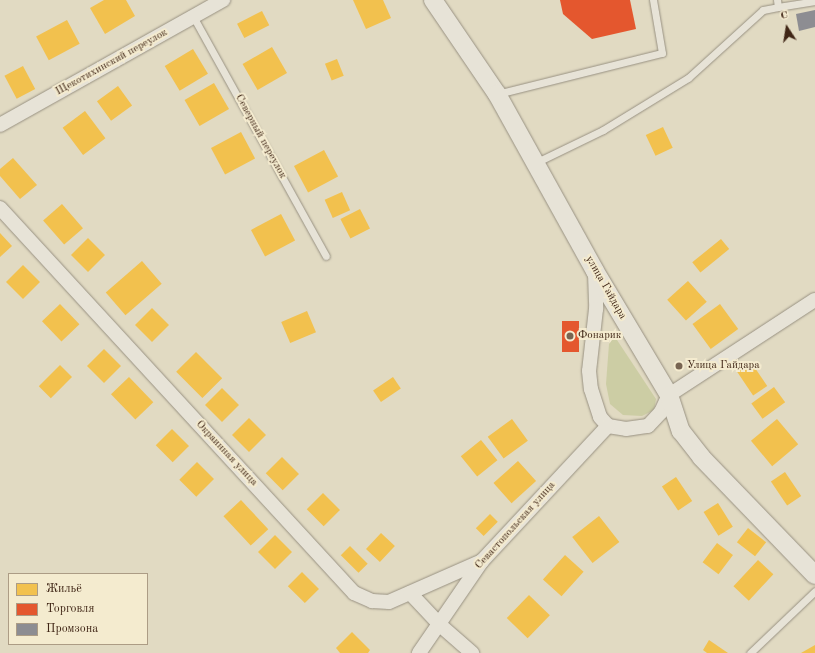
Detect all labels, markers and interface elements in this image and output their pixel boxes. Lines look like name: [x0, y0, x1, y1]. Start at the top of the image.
north arrow: [767, 8, 807, 48]
text: С: [780, 10, 789, 22]
street label: Щекотихинский переулок: [54, 27, 170, 99]
street label: Северный переулок: [231, 93, 289, 181]
street label: улица Гайдара: [582, 254, 628, 322]
place label: Фонарик: [578, 329, 621, 343]
marker: Фонарик: [565, 331, 575, 341]
place label: Улица Гайдара: [687, 359, 760, 373]
marker: Улица Гайдара: [674, 361, 684, 371]
street label: Окраинная улица: [192, 419, 260, 489]
street label: Севастопольская улица: [473, 479, 559, 573]
legend: [8, 573, 148, 645]
text: Жильё: [46, 583, 82, 595]
text: Торговля: [46, 603, 95, 615]
text: Промзона: [46, 623, 98, 635]

